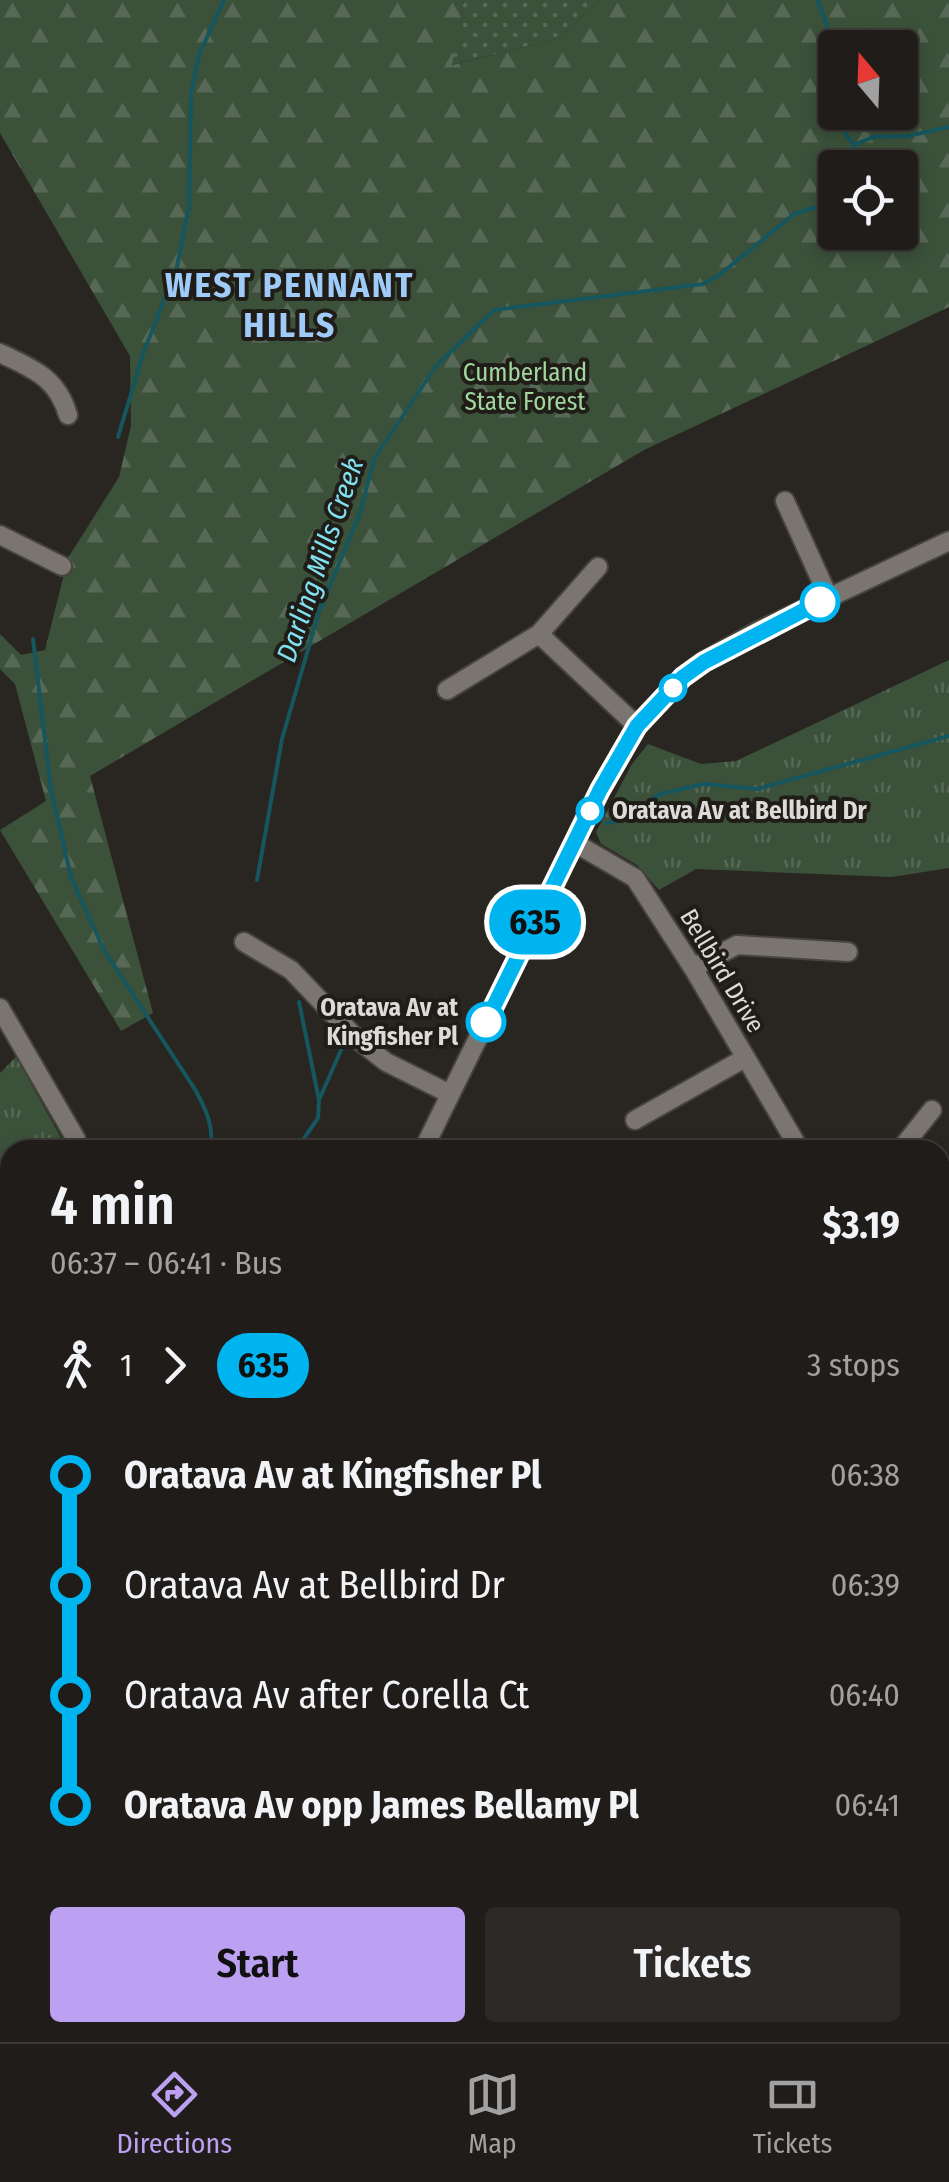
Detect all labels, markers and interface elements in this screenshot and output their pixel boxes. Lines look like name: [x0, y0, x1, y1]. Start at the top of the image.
north arrow: [818, 30, 918, 130]
map controls: [818, 30, 918, 250]
button: locate: [818, 150, 918, 250]
district label: WEST PENNANT HILLS: [165, 264, 415, 346]
park label: Cumberland State Forest: [463, 358, 587, 417]
water label: Darling Mills Creek: [270, 454, 370, 666]
unlabelled marker: [801, 583, 839, 621]
unlabelled marker: [660, 675, 686, 701]
place label: Oratava Av at Bellbird Dr: [612, 796, 868, 826]
marker: Oratava Av at Bellbird Dr: [577, 798, 603, 824]
line badge: 635: [478, 890, 592, 954]
text: 635: [509, 901, 561, 943]
street label: Bellbird Drive: [673, 904, 771, 1038]
place label: Oratava Av at Kingfisher Pl: [320, 993, 459, 1052]
marker: Oratava Av at Kingfisher Pl: [467, 1003, 505, 1041]
text: 4 min: [50, 1173, 175, 1239]
text: $3.19: [822, 1202, 900, 1248]
text: 06:37 – 06:41 · Bus: [50, 1244, 282, 1282]
icon: walk: [50, 1338, 105, 1393]
icon: forward: [147, 1338, 202, 1393]
text: 635: [237, 1344, 289, 1386]
text: 1: [120, 1346, 132, 1384]
text: 3 stops: [807, 1346, 900, 1384]
text: Oratava Av at Kingfisher Pl: [124, 1452, 541, 1498]
text: 06:38: [830, 1456, 900, 1494]
text: Oratava Av at Bellbird Dr: [124, 1562, 505, 1608]
text: 06:39: [831, 1566, 900, 1604]
text: Oratava Av after Corella Ct: [124, 1672, 529, 1718]
text: 06:40: [829, 1676, 900, 1714]
text: Oratava Av opp James Bellamy Pl: [124, 1782, 639, 1828]
text: 06:41: [835, 1786, 900, 1824]
button: Start: [50, 1907, 465, 2022]
button: Tickets: [485, 1907, 900, 2022]
tab: Directions: [116, 2067, 232, 2160]
tab: Map: [465, 2067, 520, 2160]
tab: Tickets: [753, 2067, 833, 2160]

